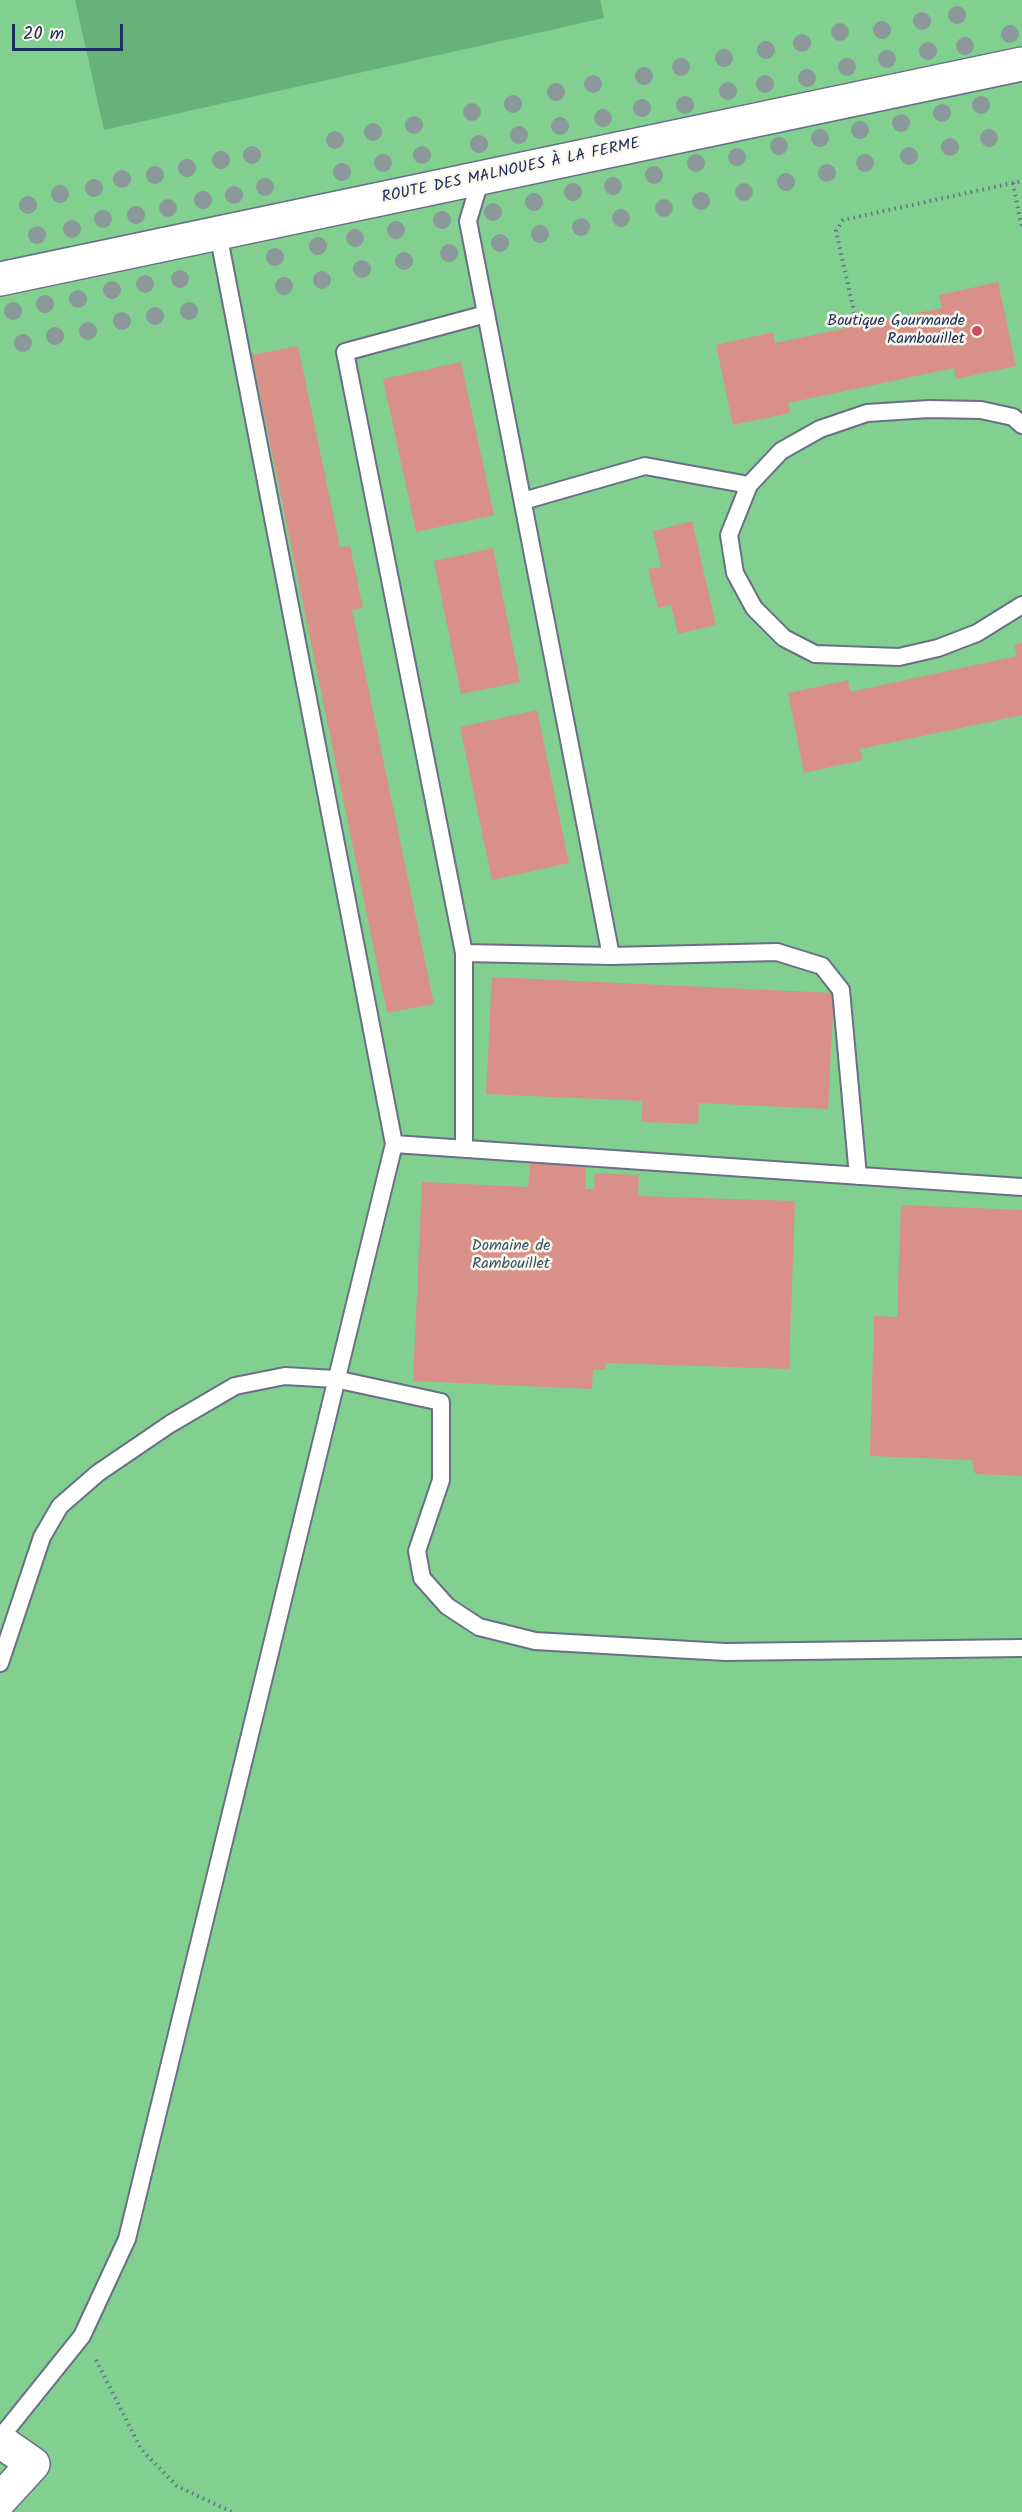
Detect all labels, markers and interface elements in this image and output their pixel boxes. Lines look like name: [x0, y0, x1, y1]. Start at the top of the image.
scale bar: [15, 12, 126, 50]
text: 20 m: [23, 20, 64, 49]
street label: ROUTE DES MALNOUES À LA FERME: [380, 135, 642, 209]
place label: Boutique Gourmande Rambouillet: [827, 312, 965, 350]
marker: Boutique Gourmande Rambouillet: [970, 324, 984, 338]
park label: Domaine de Rambouillet: [472, 1237, 550, 1275]

